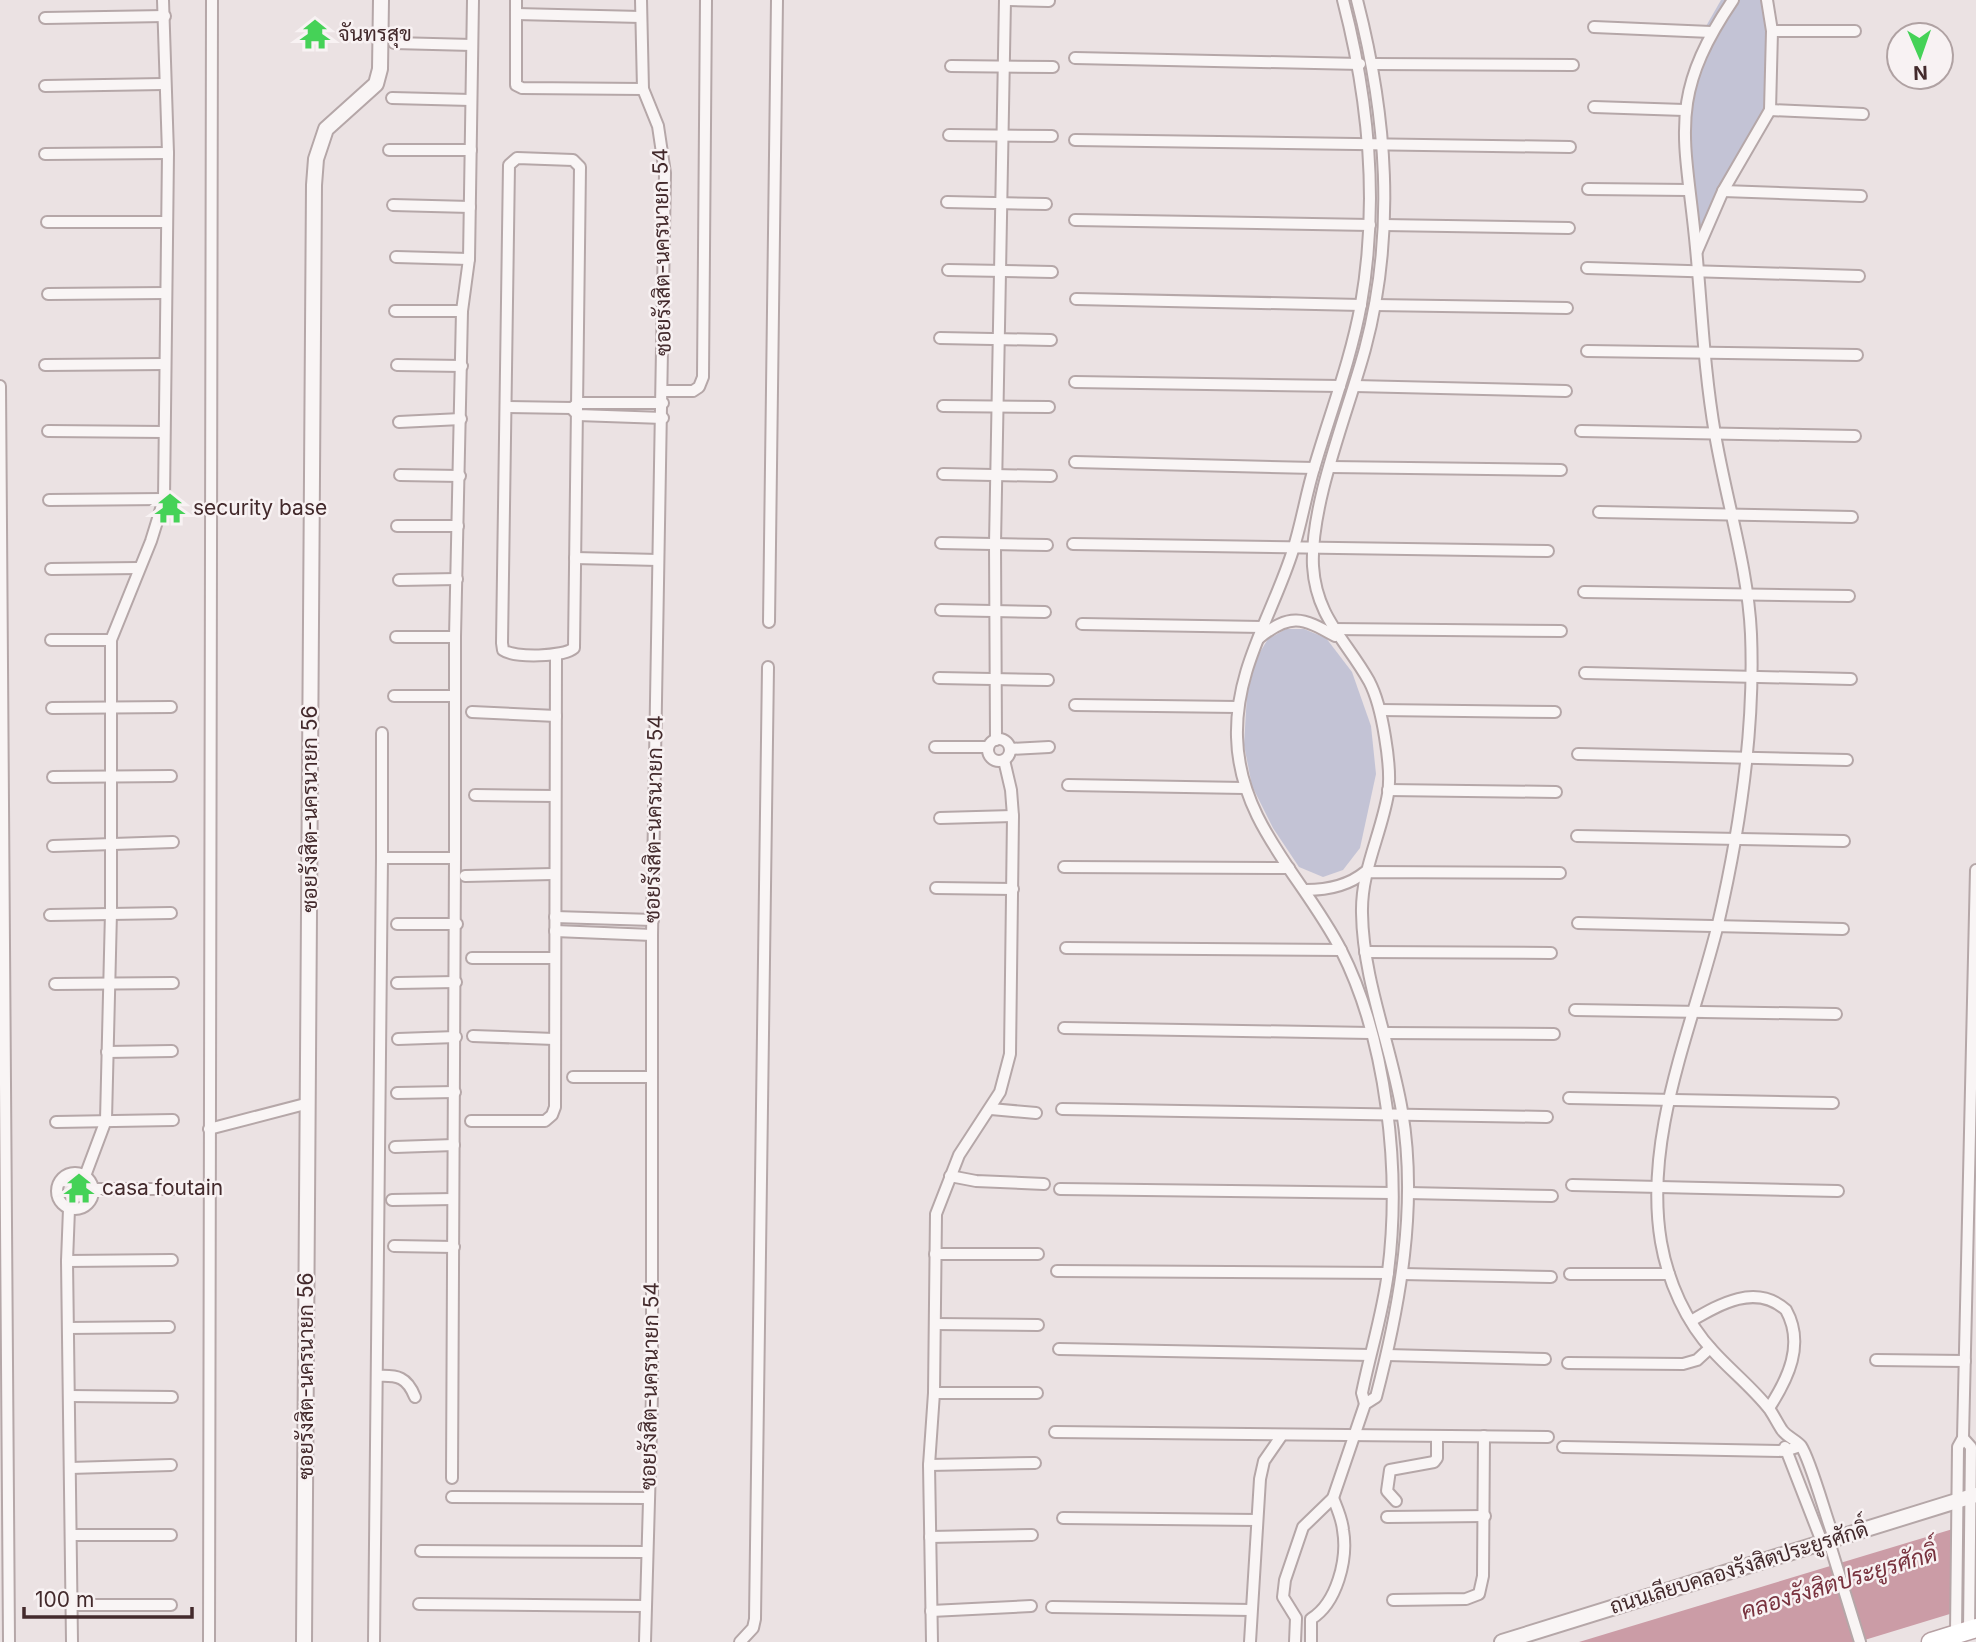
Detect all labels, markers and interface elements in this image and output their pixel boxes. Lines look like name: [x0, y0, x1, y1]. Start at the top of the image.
temple icon: จันทรสุข: [298, 17, 332, 51]
place label: จันทรสุข: [338, 21, 412, 48]
north arrow: [1885, 21, 1955, 91]
text: N: [1913, 61, 1928, 84]
street label: ซอยรังสิต-นครนายก 54: [647, 148, 676, 356]
temple icon: security base: [153, 491, 187, 525]
place label: security base: [193, 495, 327, 520]
street label: ซอยรังสิต-นครนายก 56: [297, 705, 322, 913]
street label: ซอยรังสิต-นครนายก 54: [639, 715, 668, 923]
temple icon: casa foutain: [62, 1171, 96, 1205]
place label: casa foutain: [102, 1175, 223, 1200]
street label: ซอยรังสิต-นครนายก 56: [293, 1272, 318, 1480]
street label: ซอยรังสิต-นครนายก 54: [635, 1282, 664, 1490]
street label: ถนนเลียบคลองรังสิตประยูรศักดิ์: [1607, 1517, 1871, 1619]
water label: คลองรังสิตประยูรศักดิ์: [1738, 1539, 1940, 1625]
scale bar: [24, 1576, 192, 1620]
text: 100 m: [35, 1587, 94, 1612]

